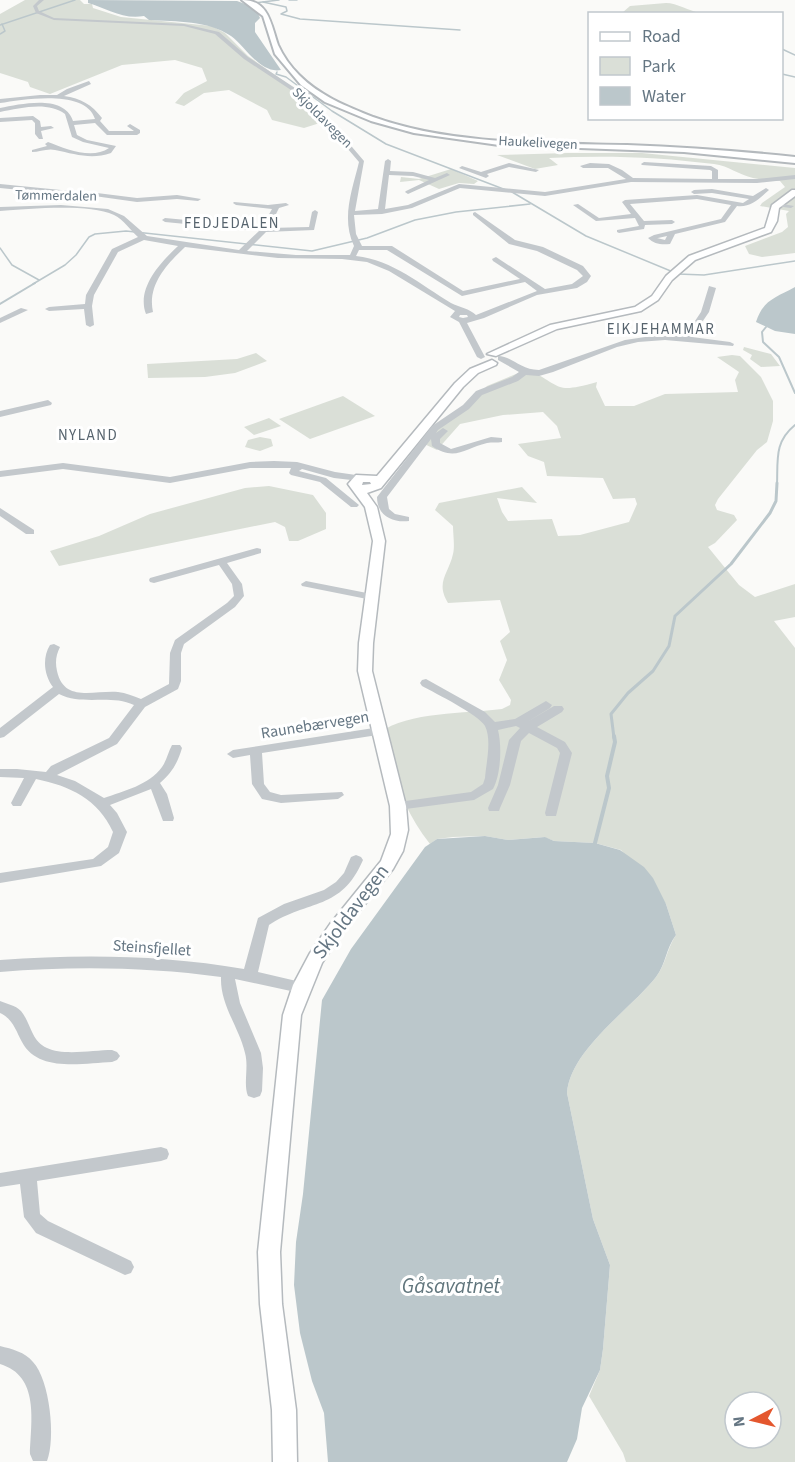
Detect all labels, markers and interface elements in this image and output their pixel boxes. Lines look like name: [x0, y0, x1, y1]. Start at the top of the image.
legend: [588, 12, 783, 120]
text: Road: [642, 24, 681, 49]
text: Park: [642, 54, 676, 79]
street label: Skjoldavegen: [287, 83, 357, 153]
text: Water: [642, 84, 686, 109]
street label: Haukelivegen: [498, 131, 578, 155]
street label: Tømmerdalen: [15, 185, 97, 207]
district label: FEDJEDALEN: [184, 213, 280, 234]
district label: EIKJEHAMMAR: [607, 319, 715, 340]
district label: NYLAND: [58, 425, 118, 446]
street label: Raunebærvegen: [259, 706, 371, 744]
street label: Skjoldavegen: [306, 859, 396, 965]
street label: Steinsfjellet: [112, 934, 192, 962]
water label: Gåsavatnet: [402, 1271, 501, 1301]
north arrow: [723, 1390, 783, 1450]
text: N: [728, 1415, 751, 1428]

